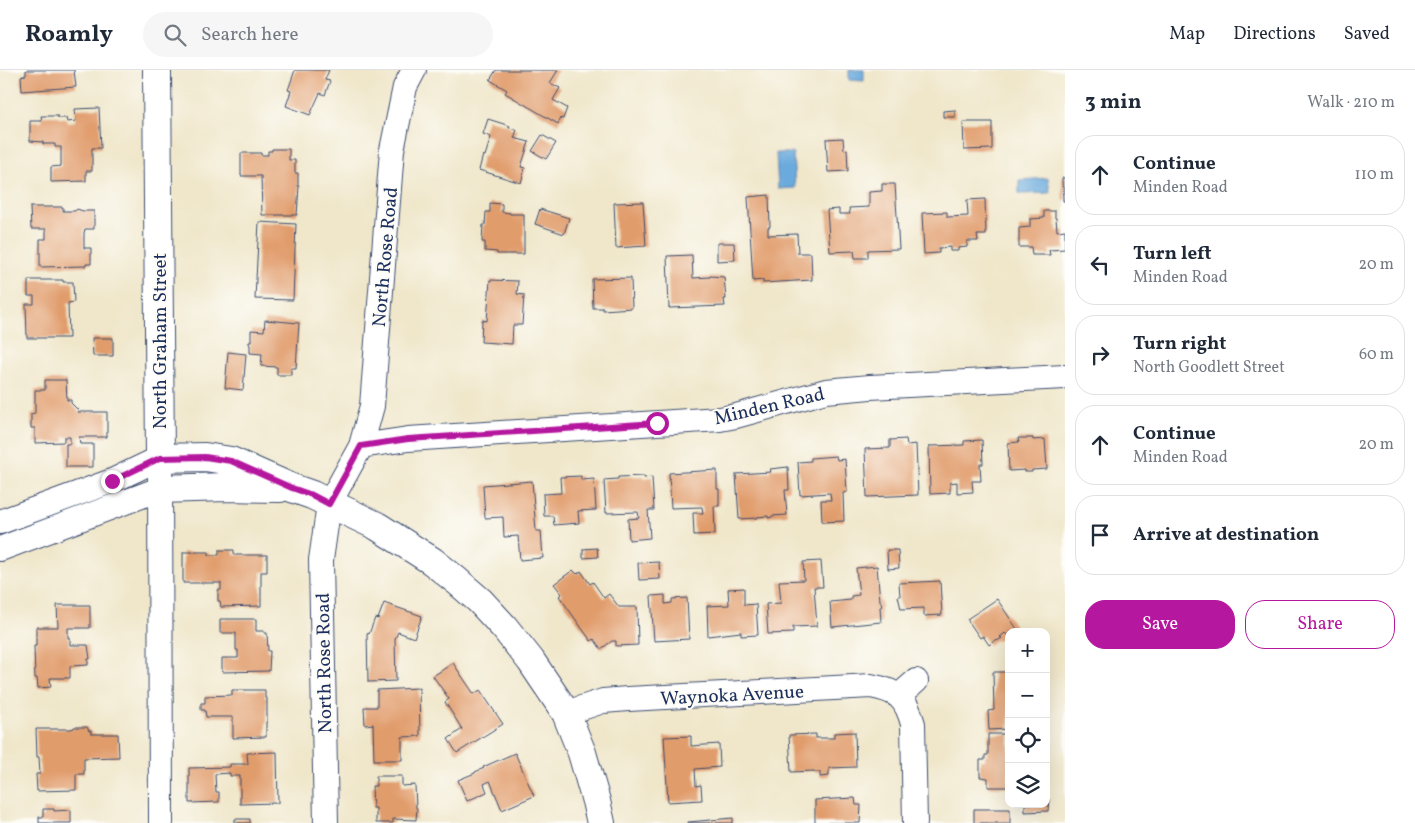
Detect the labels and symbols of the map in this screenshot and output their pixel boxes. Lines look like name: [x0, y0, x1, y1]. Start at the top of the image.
street label: North Rose Road: [367, 186, 405, 328]
street label: North Graham Street: [148, 252, 174, 429]
street label: Minden Road: [712, 382, 827, 432]
route start: [646, 412, 669, 435]
route end: [101, 470, 124, 493]
street label: North Rose Road: [311, 592, 339, 733]
street label: Waynoka Avenue: [660, 679, 805, 713]

